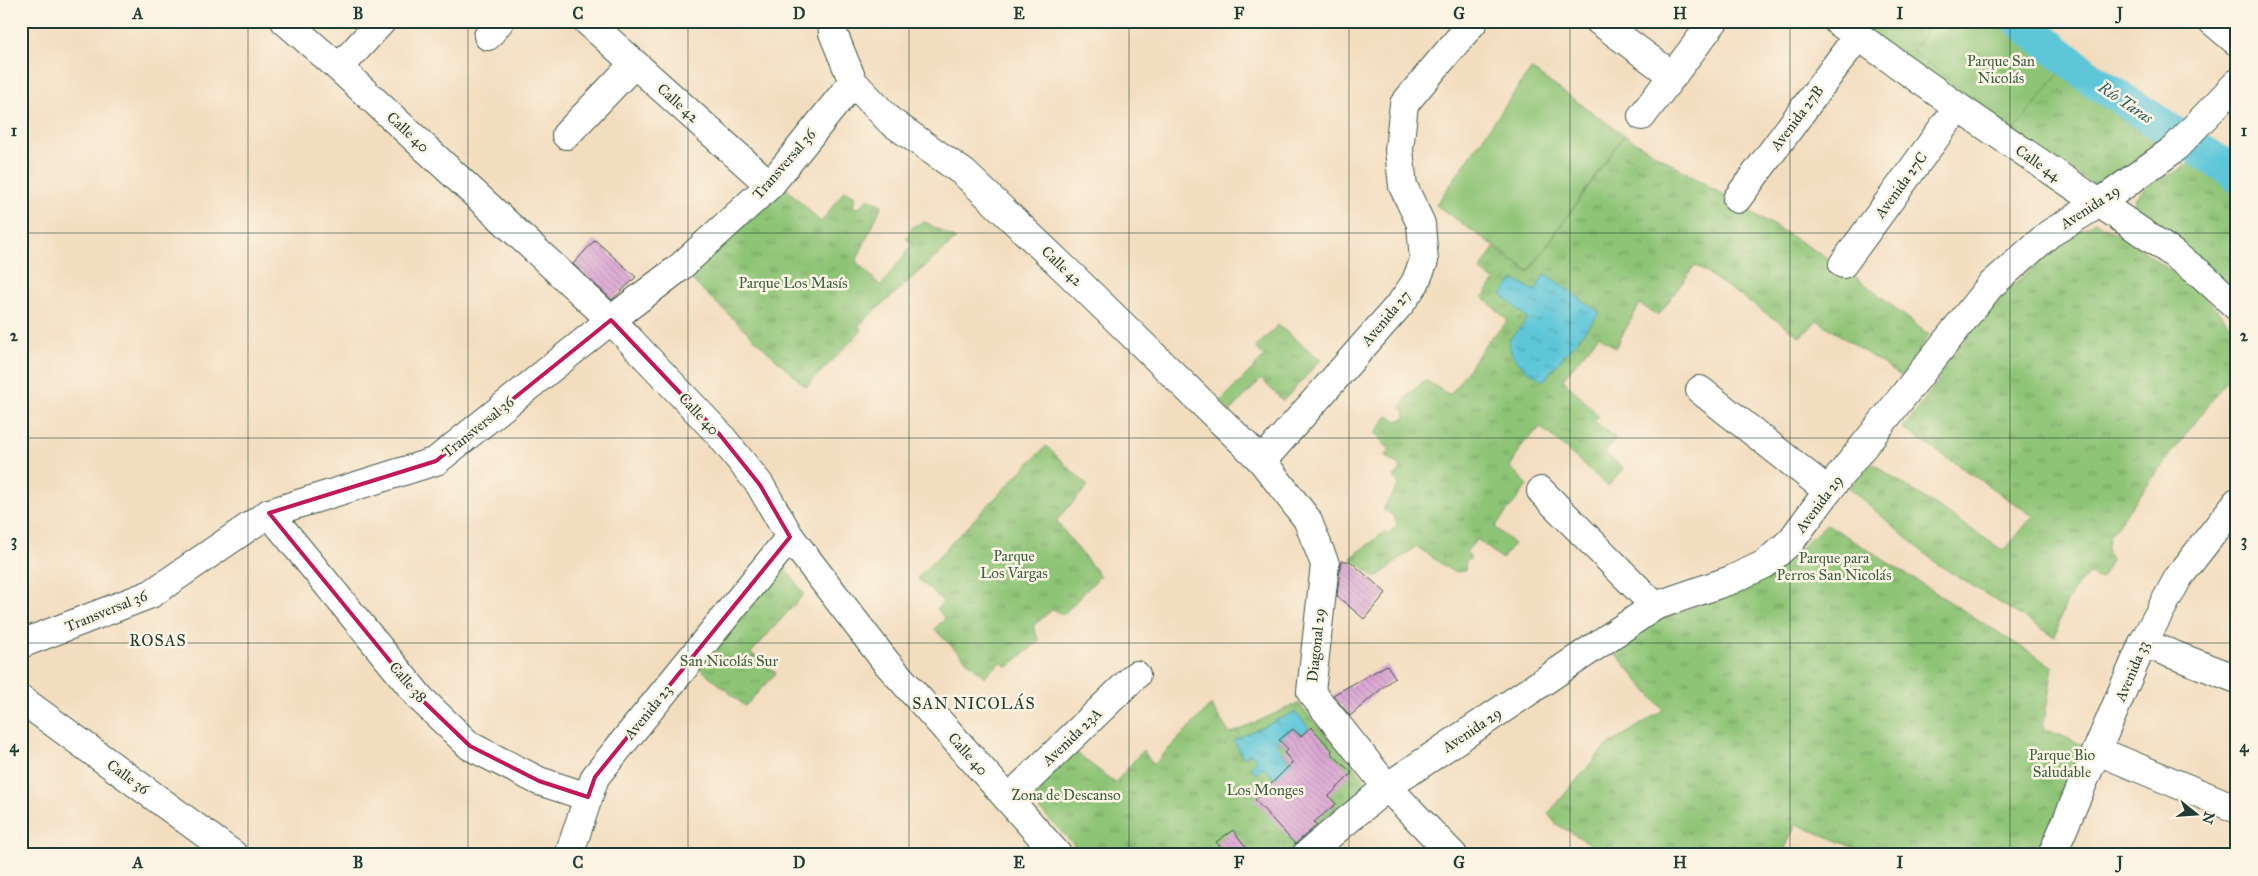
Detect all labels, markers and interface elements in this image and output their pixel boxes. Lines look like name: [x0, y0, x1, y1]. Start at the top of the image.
text: A: [132, 4, 144, 23]
text: B: [353, 4, 363, 23]
text: C: [573, 4, 584, 23]
text: D: [793, 4, 806, 23]
text: E: [1013, 4, 1025, 23]
text: F: [1234, 4, 1245, 23]
text: G: [1453, 4, 1465, 23]
text: H: [1673, 4, 1687, 23]
text: I: [1897, 4, 1904, 23]
text: J: [2115, 4, 2124, 24]
park label: Parque San Nicolás: [1967, 52, 2035, 87]
water label: Río Taras: [2094, 77, 2157, 128]
street label: Calle 42: [653, 80, 703, 127]
street label: Avenida 27B: [1766, 82, 1827, 155]
street label: Calle 40: [383, 108, 433, 156]
text: 1: [11, 121, 18, 140]
text: 1: [2241, 121, 2248, 140]
street label: Transversal 36: [749, 124, 820, 203]
street label: Calle 44: [2012, 141, 2064, 185]
street label: Avenida 27C: [1870, 148, 1931, 222]
street label: Avenida 29: [2056, 181, 2123, 233]
street label: Calle 42: [1038, 242, 1087, 290]
park label: Parque Los Masís: [738, 274, 848, 293]
street label: Avenida 27: [1357, 287, 1414, 350]
text: 2: [10, 326, 19, 345]
text: 2: [2240, 326, 2249, 345]
street label: Calle 40: [675, 389, 723, 439]
street label: Transversal 36: [438, 392, 519, 461]
street label: Avenida 29: [1791, 472, 1846, 537]
text: 3: [11, 531, 17, 551]
text: 3: [2241, 531, 2247, 551]
park label: Parque Los Vargas: [980, 547, 1048, 582]
park label: Parque para Perros San Nicolás: [1777, 549, 1891, 584]
street label: Transversal 36: [62, 586, 151, 636]
street label: Diagonal 29: [1303, 607, 1329, 683]
district label: ROSAS: [129, 631, 187, 650]
street label: Avenida 33: [2111, 638, 2153, 705]
park label: San Nicolás Sur: [680, 652, 779, 670]
street label: Calle 38: [385, 658, 431, 706]
street label: Avenida 23: [620, 681, 676, 744]
district label: SAN NICOLÁS: [912, 693, 1036, 713]
street label: Avenida 23A: [1038, 704, 1105, 770]
street label: Avenida 29: [1438, 704, 1505, 757]
street label: Calle 40: [944, 729, 992, 779]
text: 4: [10, 737, 20, 757]
text: 4: [2240, 737, 2250, 757]
park label: Parque Bio Saludable: [2029, 746, 2096, 781]
street label: Calle 36: [103, 756, 154, 799]
park label: Los Monges: [1226, 781, 1304, 799]
park label: Zona de Descanso: [1011, 786, 1121, 804]
north arrow: [2170, 788, 2220, 838]
text: N: [2198, 809, 2218, 826]
text: A: [132, 853, 144, 872]
text: B: [353, 853, 363, 872]
text: C: [573, 853, 584, 872]
text: D: [793, 853, 806, 872]
text: E: [1013, 853, 1025, 872]
text: F: [1234, 853, 1245, 872]
text: G: [1453, 853, 1465, 872]
text: H: [1673, 853, 1687, 872]
text: I: [1897, 853, 1904, 872]
text: J: [2115, 853, 2124, 873]

